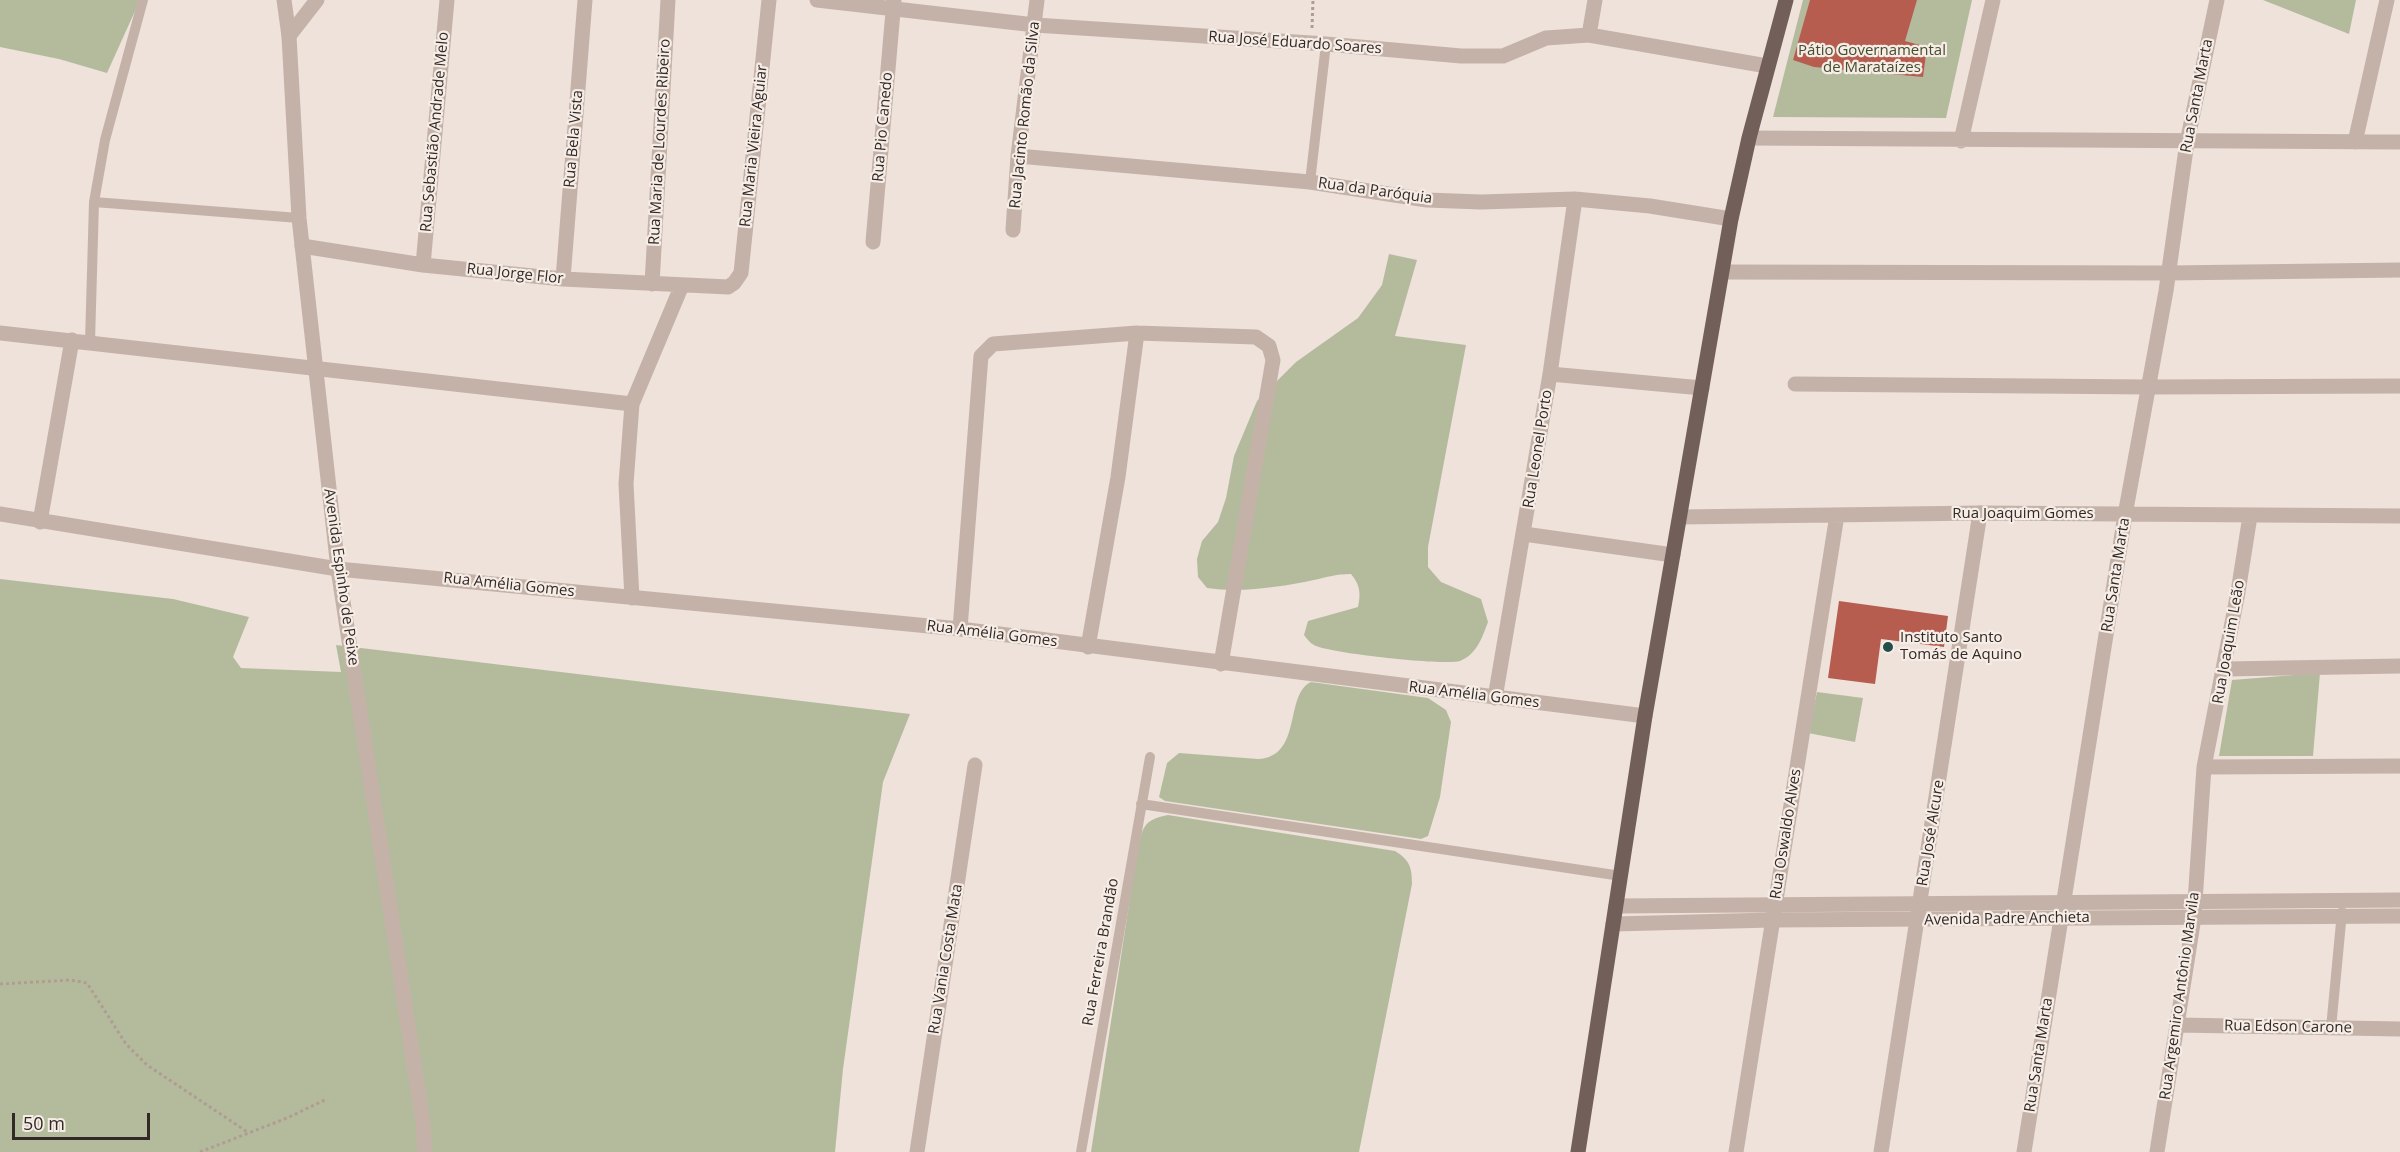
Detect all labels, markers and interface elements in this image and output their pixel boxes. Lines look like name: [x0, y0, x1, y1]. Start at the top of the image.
street label: Rua Jacinto Romão da Silva: [1006, 21, 1044, 209]
street label: Rua José Eduardo Soares: [1208, 28, 1382, 58]
street label: Rua Sebastião Andrade Melo: [417, 31, 453, 233]
street label: Rua Maria de Lourdes Ribeiro: [646, 38, 674, 246]
street label: Rua Santa Marta: [2177, 38, 2217, 154]
park label: Pátio Governamental de Marataízes: [1798, 42, 1946, 77]
street label: Rua Maria Vieira Aguiar: [737, 64, 771, 228]
street label: Rua Pio Canedo: [869, 71, 897, 183]
street label: Rua Bela Vista: [561, 89, 587, 189]
street label: Rua da Paróquia: [1317, 174, 1433, 208]
street label: Rua Jorge Flor: [466, 260, 564, 288]
street label: Rua Leonel Porto: [1520, 388, 1556, 510]
street label: Avenida Espinho de Peixe: [320, 487, 362, 667]
street label: Rua Joaquim Gomes: [1952, 505, 2094, 523]
street label: Rua Santa Marta: [2098, 516, 2134, 634]
street label: Rua Amélia Gomes: [443, 569, 575, 601]
street label: Rua Joaquim Leão: [2209, 579, 2249, 705]
street label: Rua Amélia Gomes: [926, 617, 1058, 651]
place label: Instituto Santo Tomás de Aquino: [1900, 629, 2022, 664]
marker: Instituto Santo Tomás de Aquino: [1881, 640, 1895, 654]
street label: Rua Amélia Gomes: [1408, 678, 1540, 712]
street label: Rua Oswaldo Alves: [1767, 768, 1805, 900]
street label: Rua José Alcure: [1914, 779, 1948, 887]
street label: Rua Ferreira Brandão: [1079, 877, 1123, 1027]
street label: Rua Vania Costa Mata: [925, 883, 967, 1035]
street label: Rua Argemiro Antônio Marvila: [2156, 891, 2204, 1101]
street label: Avenida Padre Anchieta: [1924, 909, 2090, 929]
street label: Rua Santa Marta: [2021, 996, 2057, 1114]
street label: Rua Edson Carone: [2224, 1017, 2352, 1037]
scale bar: [15, 1101, 153, 1139]
text: 50 m: [23, 1111, 65, 1135]

